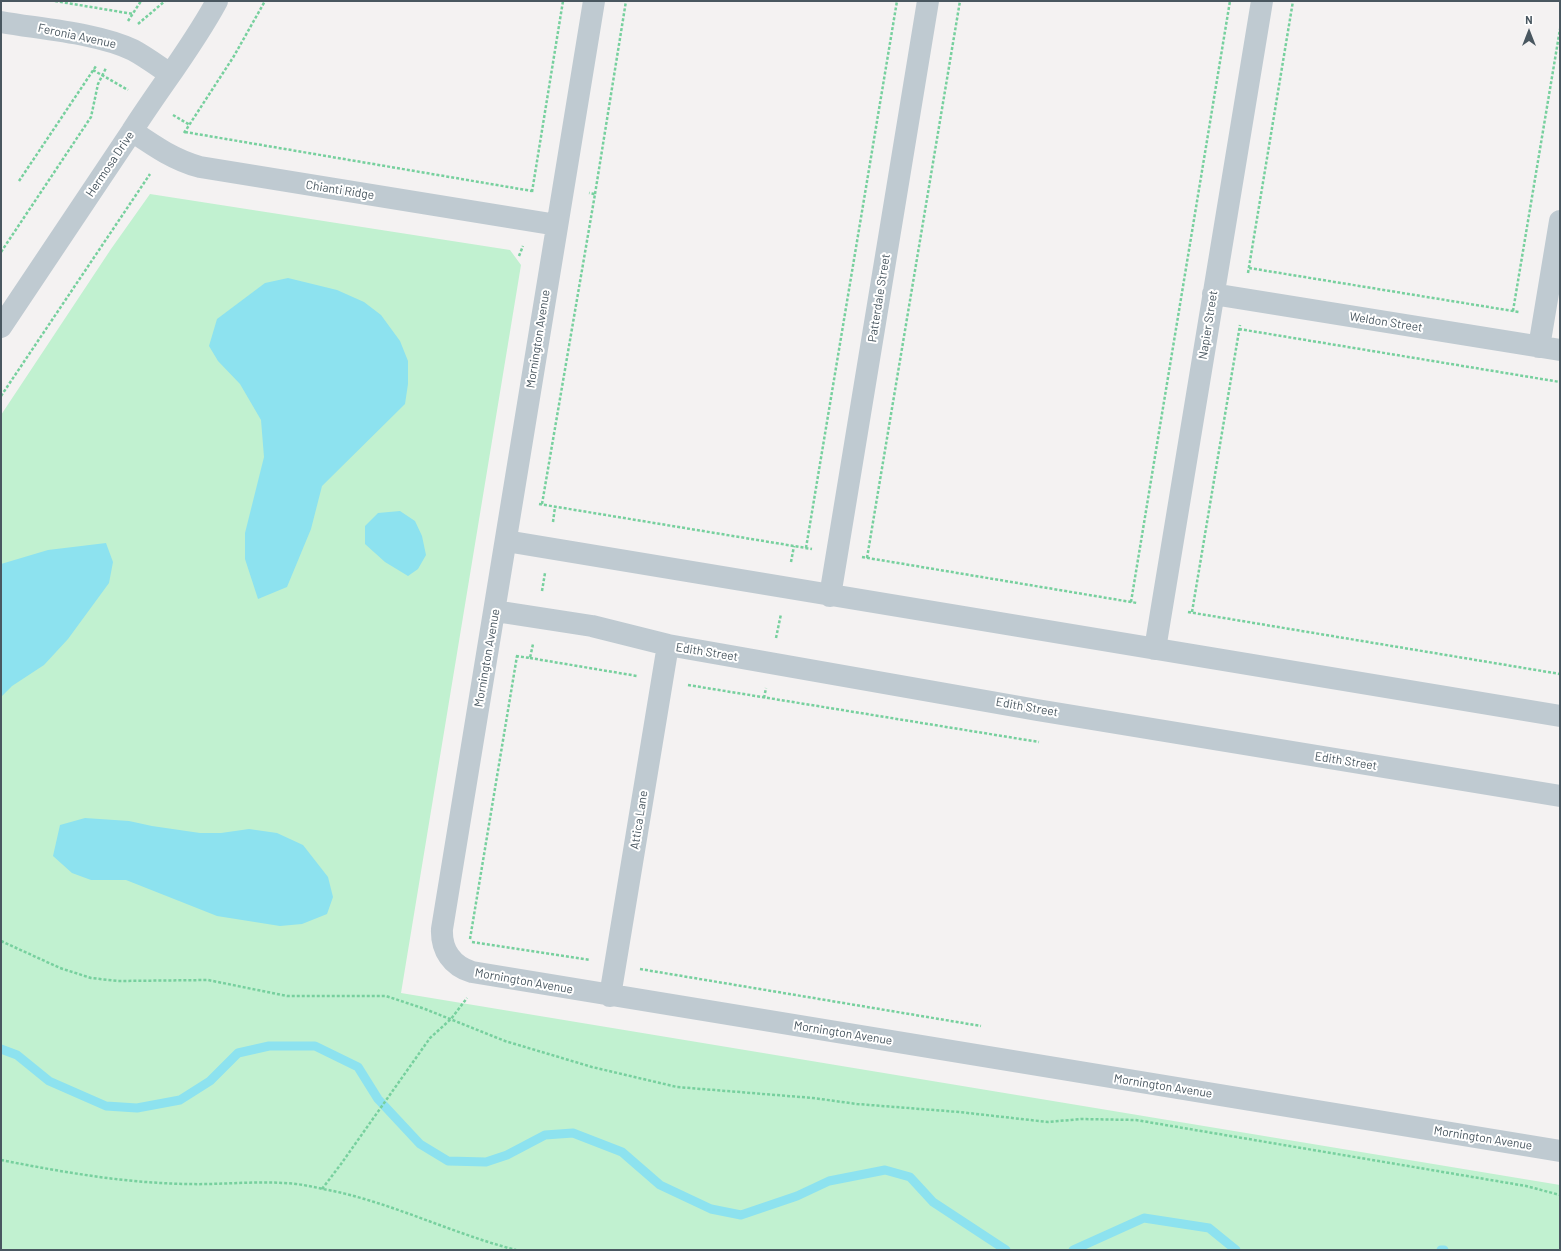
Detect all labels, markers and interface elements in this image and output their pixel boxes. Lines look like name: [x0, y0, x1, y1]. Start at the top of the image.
north arrow: [1509, 12, 1549, 52]
text: N: [1525, 13, 1533, 26]
street label: Feronia Avenue: [36, 21, 118, 51]
street label: Hermosa Drive: [83, 128, 137, 200]
street label: Chianti Ridge: [305, 177, 375, 203]
street label: Patterdale Street: [865, 253, 893, 343]
street label: Mornington Avenue: [523, 289, 553, 389]
street label: Napier Street: [1195, 289, 1221, 361]
street label: Weldon Street: [1348, 309, 1424, 335]
street label: Mornington Avenue: [471, 608, 503, 708]
street label: Edith Street: [675, 640, 739, 664]
street label: Edith Street: [995, 694, 1059, 720]
street label: Edith Street: [1314, 749, 1378, 773]
street label: Attica Lane: [627, 790, 651, 850]
street label: Mornington Avenue: [474, 965, 574, 997]
street label: Mornington Avenue: [793, 1018, 893, 1048]
street label: Mornington Avenue: [1113, 1071, 1213, 1101]
street label: Mornington Avenue: [1433, 1123, 1533, 1153]

